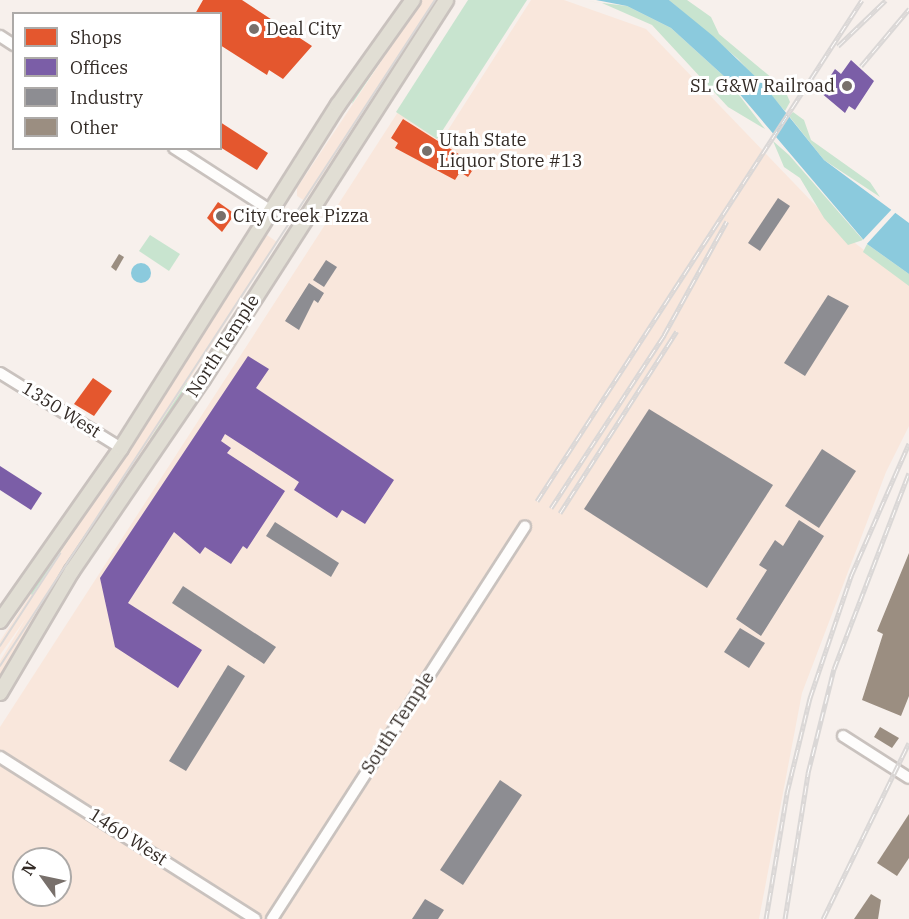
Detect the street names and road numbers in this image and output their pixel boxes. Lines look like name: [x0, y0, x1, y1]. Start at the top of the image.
street label: North Temple: [182, 291, 264, 401]
street label: 1350 West: [18, 377, 104, 443]
street label: South Temple: [357, 668, 439, 778]
street label: 1460 West: [85, 804, 171, 870]

